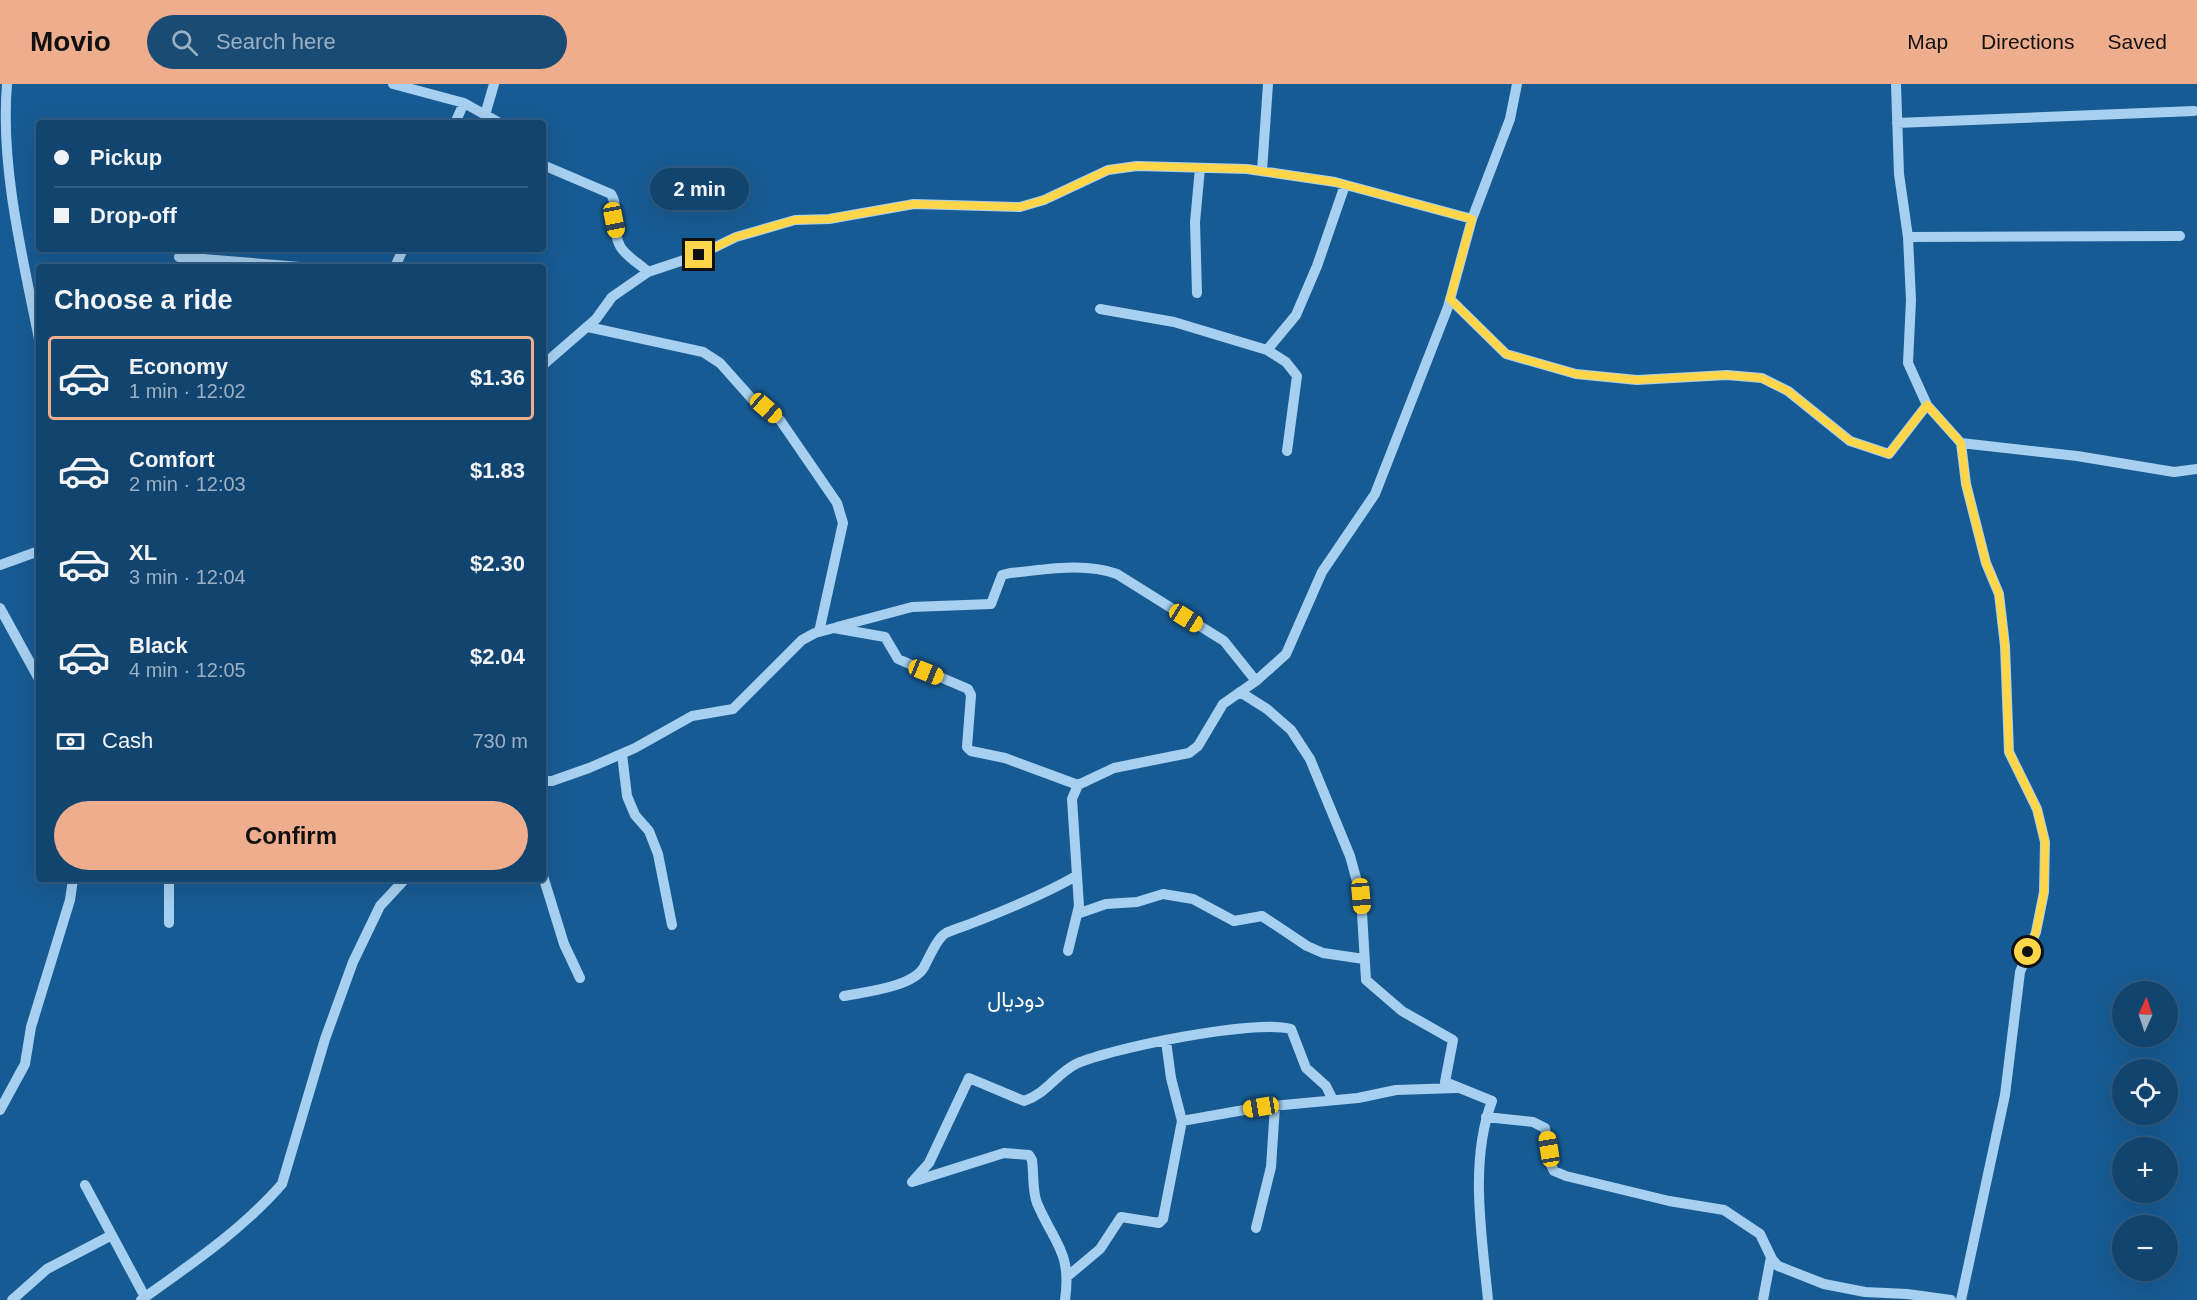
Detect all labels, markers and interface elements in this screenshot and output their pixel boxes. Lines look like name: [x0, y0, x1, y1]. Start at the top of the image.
search box: [147, 15, 567, 69]
text: Movio: [30, 26, 111, 57]
icon: search: [168, 26, 201, 59]
text: Search here: [216, 29, 336, 54]
text: Map: [1907, 30, 1948, 53]
text: Directions: [1981, 30, 2074, 53]
text: Saved: [2107, 30, 2167, 53]
text: Pickup: [90, 145, 162, 170]
callout: 2 min: [650, 168, 748, 210]
text: 2 min: [673, 178, 726, 200]
car: [602, 201, 626, 239]
text: Drop-off: [90, 203, 177, 228]
route end: [685, 241, 712, 268]
text: Choose a ride: [54, 285, 233, 315]
icon: car: [57, 351, 111, 405]
text: Economy: [129, 354, 228, 379]
text: $1.36: [470, 365, 525, 390]
text: 1 min · 12:02: [129, 380, 246, 402]
car: [747, 389, 785, 427]
icon: car: [57, 444, 111, 498]
text: Comfort: [129, 447, 215, 472]
text: $1.83: [470, 458, 525, 483]
text: 2 min · 12:03: [129, 473, 246, 495]
icon: car: [57, 537, 111, 591]
text: XL: [129, 540, 157, 565]
text: $2.30: [470, 551, 525, 576]
text: 3 min · 12:04: [129, 566, 246, 588]
car: [1166, 601, 1206, 635]
icon: car: [57, 630, 111, 684]
text: Black: [129, 633, 188, 658]
text: $2.04: [470, 644, 525, 669]
car: [906, 657, 946, 687]
text: 4 min · 12:05: [129, 659, 246, 681]
icon: cash: [54, 725, 87, 758]
text: Cash: [102, 728, 153, 753]
text: 730 m: [472, 730, 528, 752]
button: Confirm: [54, 801, 528, 870]
car: [1350, 877, 1372, 915]
route start: [2014, 938, 2041, 965]
north arrow: [2112, 981, 2178, 1047]
map controls: [2112, 981, 2178, 1281]
district label: دودیال: [987, 987, 1045, 1013]
button: locate: [2112, 1059, 2178, 1125]
car: [1242, 1095, 1280, 1119]
car: [1537, 1130, 1561, 1168]
button: +: [2112, 1137, 2178, 1203]
button: −: [2112, 1215, 2178, 1281]

